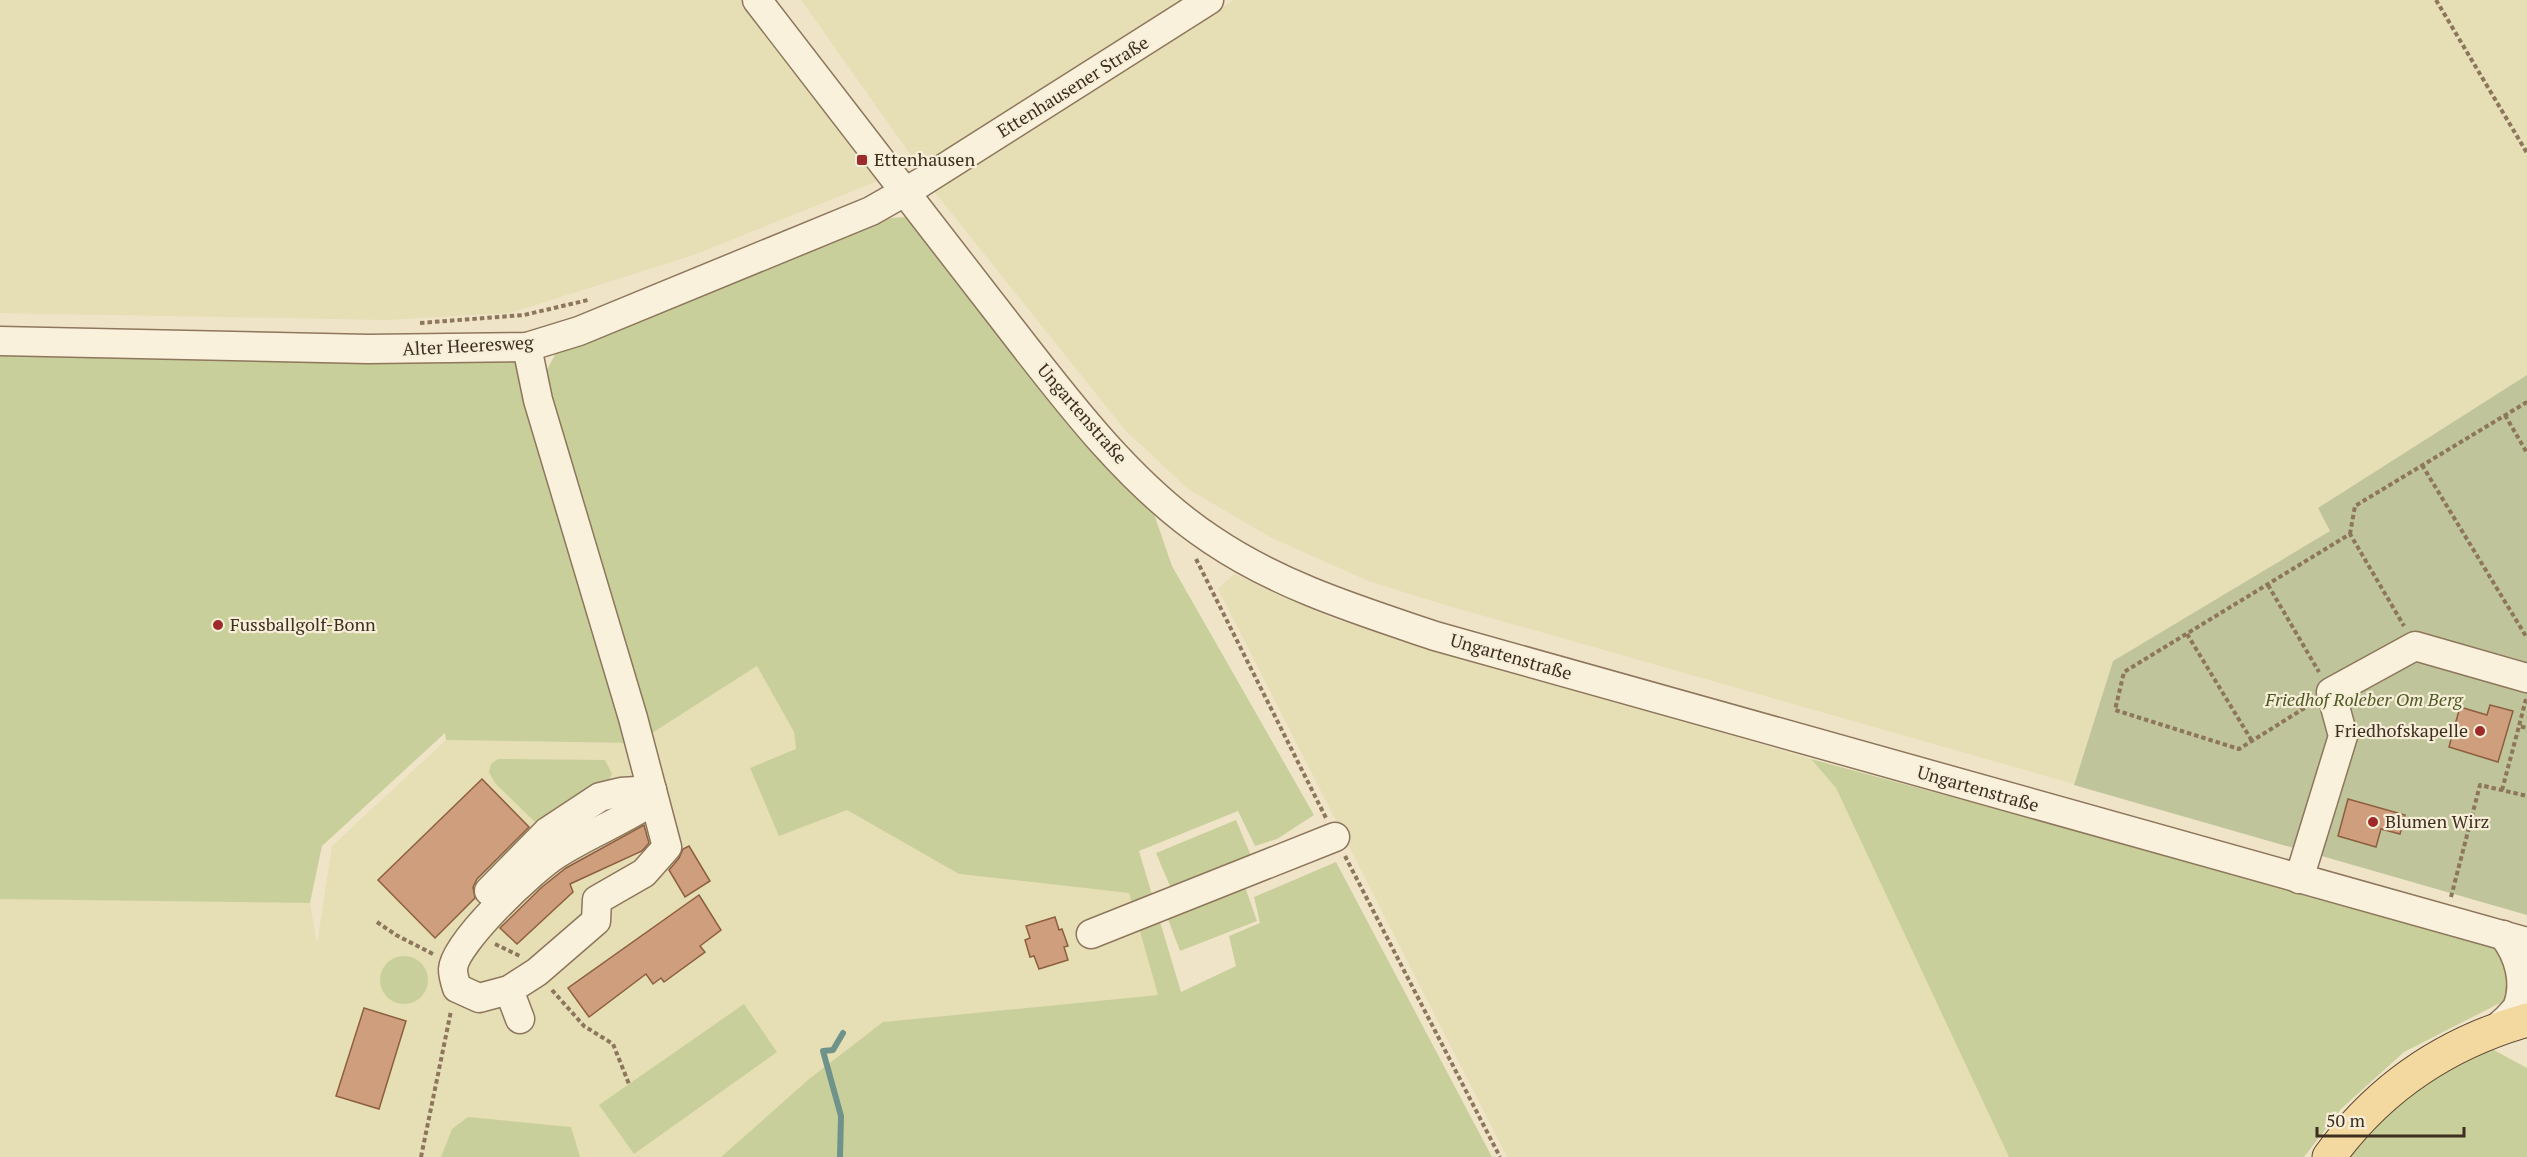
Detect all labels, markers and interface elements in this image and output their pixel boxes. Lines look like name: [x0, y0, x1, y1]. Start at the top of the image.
street label: Ettenhausener Straße: [992, 30, 1153, 143]
place label: Ettenhausen: [874, 147, 975, 171]
marker: Ettenhausen: [855, 153, 869, 167]
street label: Alter Heeresweg: [402, 330, 535, 360]
street label: Ungartenstraße: [1032, 358, 1133, 469]
place label: Fussballgolf-Bonn: [230, 612, 376, 636]
marker: Fussballgolf-Bonn: [211, 618, 225, 632]
street label: Ungartenstraße: [1448, 627, 1575, 685]
park label: Friedhof Roleber Om Berg: [2264, 687, 2464, 711]
place label: Friedhofskapelle: [2335, 718, 2468, 742]
marker: Friedhofskapelle: [2473, 724, 2487, 738]
street label: Ungartenstraße: [1915, 759, 2042, 817]
place label: Blumen Wirz: [2385, 809, 2489, 833]
marker: Blumen Wirz: [2366, 815, 2380, 829]
scale bar: [2317, 1100, 2464, 1138]
text: 50 m: [2326, 1108, 2366, 1132]

